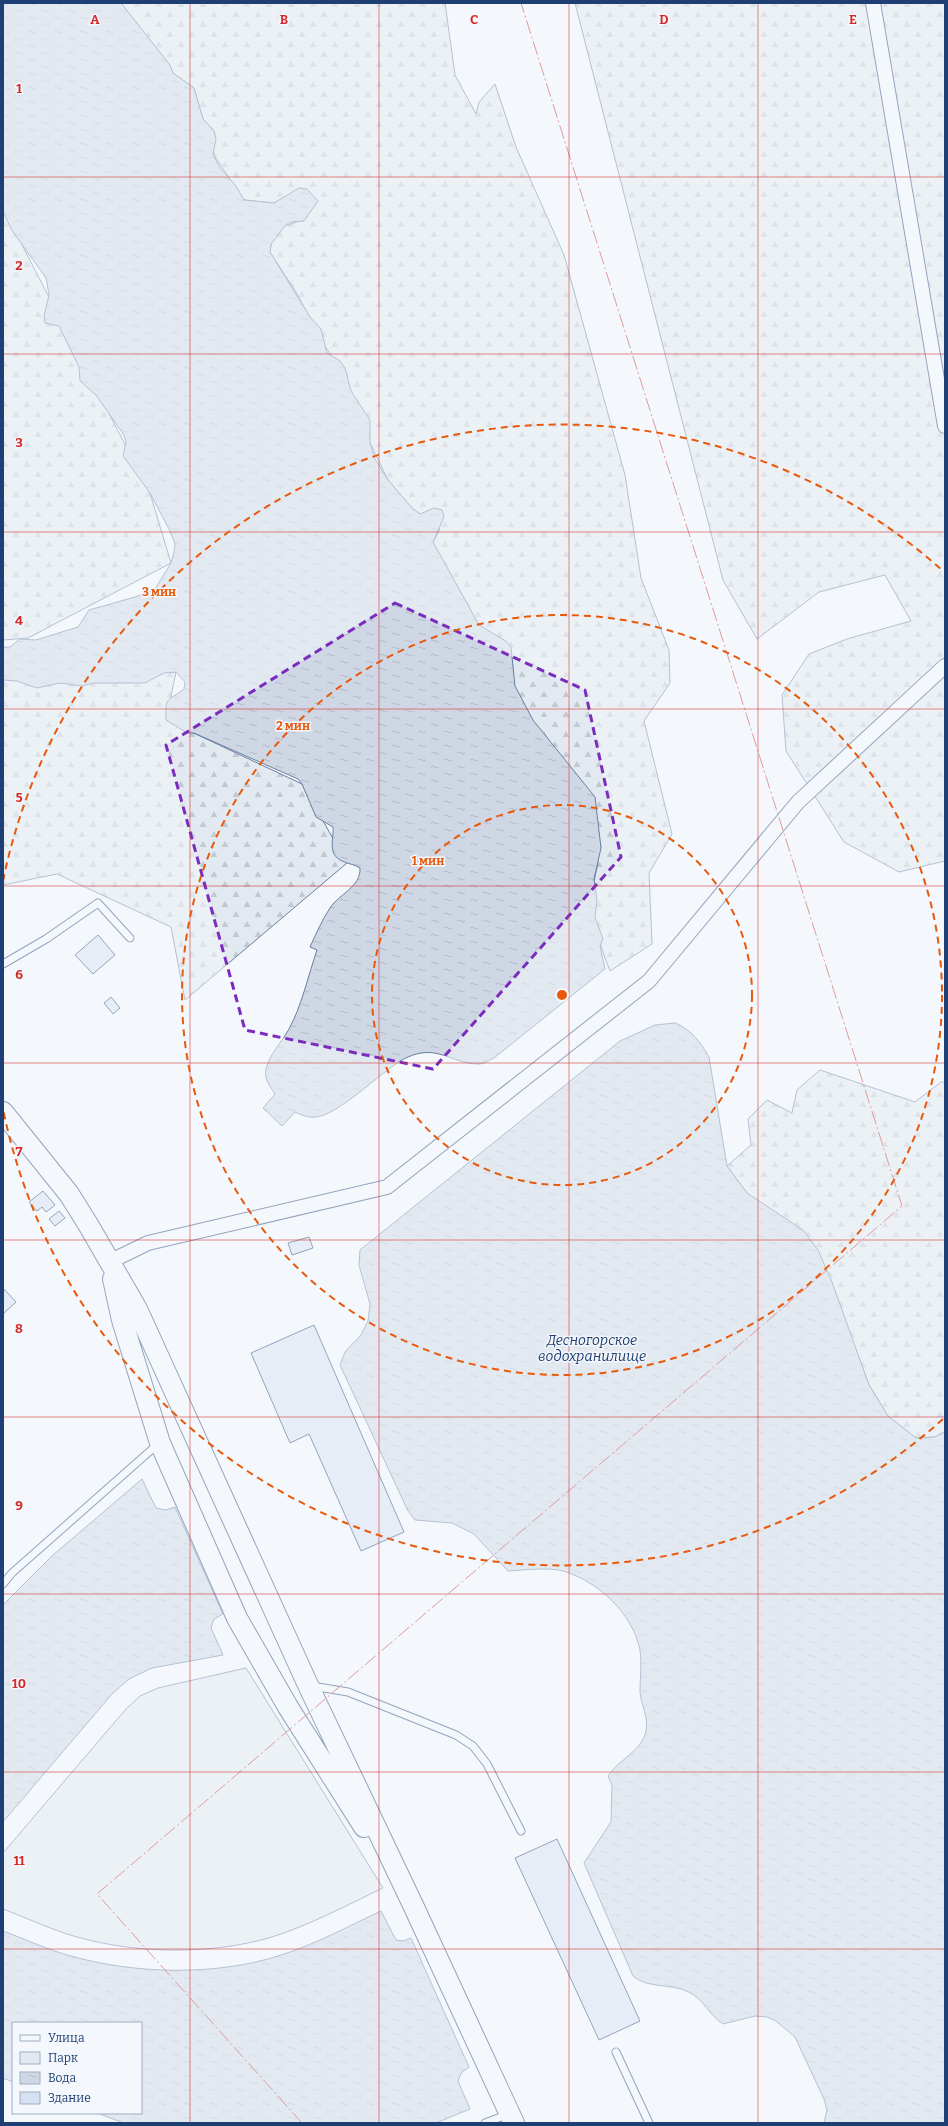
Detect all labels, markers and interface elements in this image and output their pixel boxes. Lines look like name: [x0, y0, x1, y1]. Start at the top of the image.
text: A: [90, 12, 100, 27]
text: B: [280, 12, 288, 27]
text: C: [470, 12, 478, 27]
text: D: [659, 12, 669, 27]
text: E: [849, 12, 857, 27]
text: 1: [16, 81, 22, 96]
text: 2: [15, 258, 23, 273]
text: 3: [15, 435, 23, 450]
text: 3 мин: [142, 585, 176, 599]
text: 4: [15, 613, 23, 628]
text: 2 мин: [276, 719, 310, 733]
text: 5: [15, 790, 23, 805]
text: 1 мин: [412, 854, 444, 868]
text: 6: [15, 967, 23, 982]
centre of rings: [555, 988, 569, 1002]
text: 7: [16, 1144, 23, 1159]
text: 8: [15, 1321, 23, 1336]
water label: Десногорское водохранилище: [538, 1332, 646, 1365]
text: 9: [15, 1498, 23, 1513]
text: 10: [12, 1676, 26, 1691]
text: 11: [13, 1853, 25, 1868]
legend: [12, 2022, 142, 2114]
text: Улица: [48, 2031, 85, 2045]
text: Парк: [48, 2051, 78, 2065]
text: Вода: [48, 2071, 77, 2085]
text: Здание: [48, 2091, 91, 2105]

